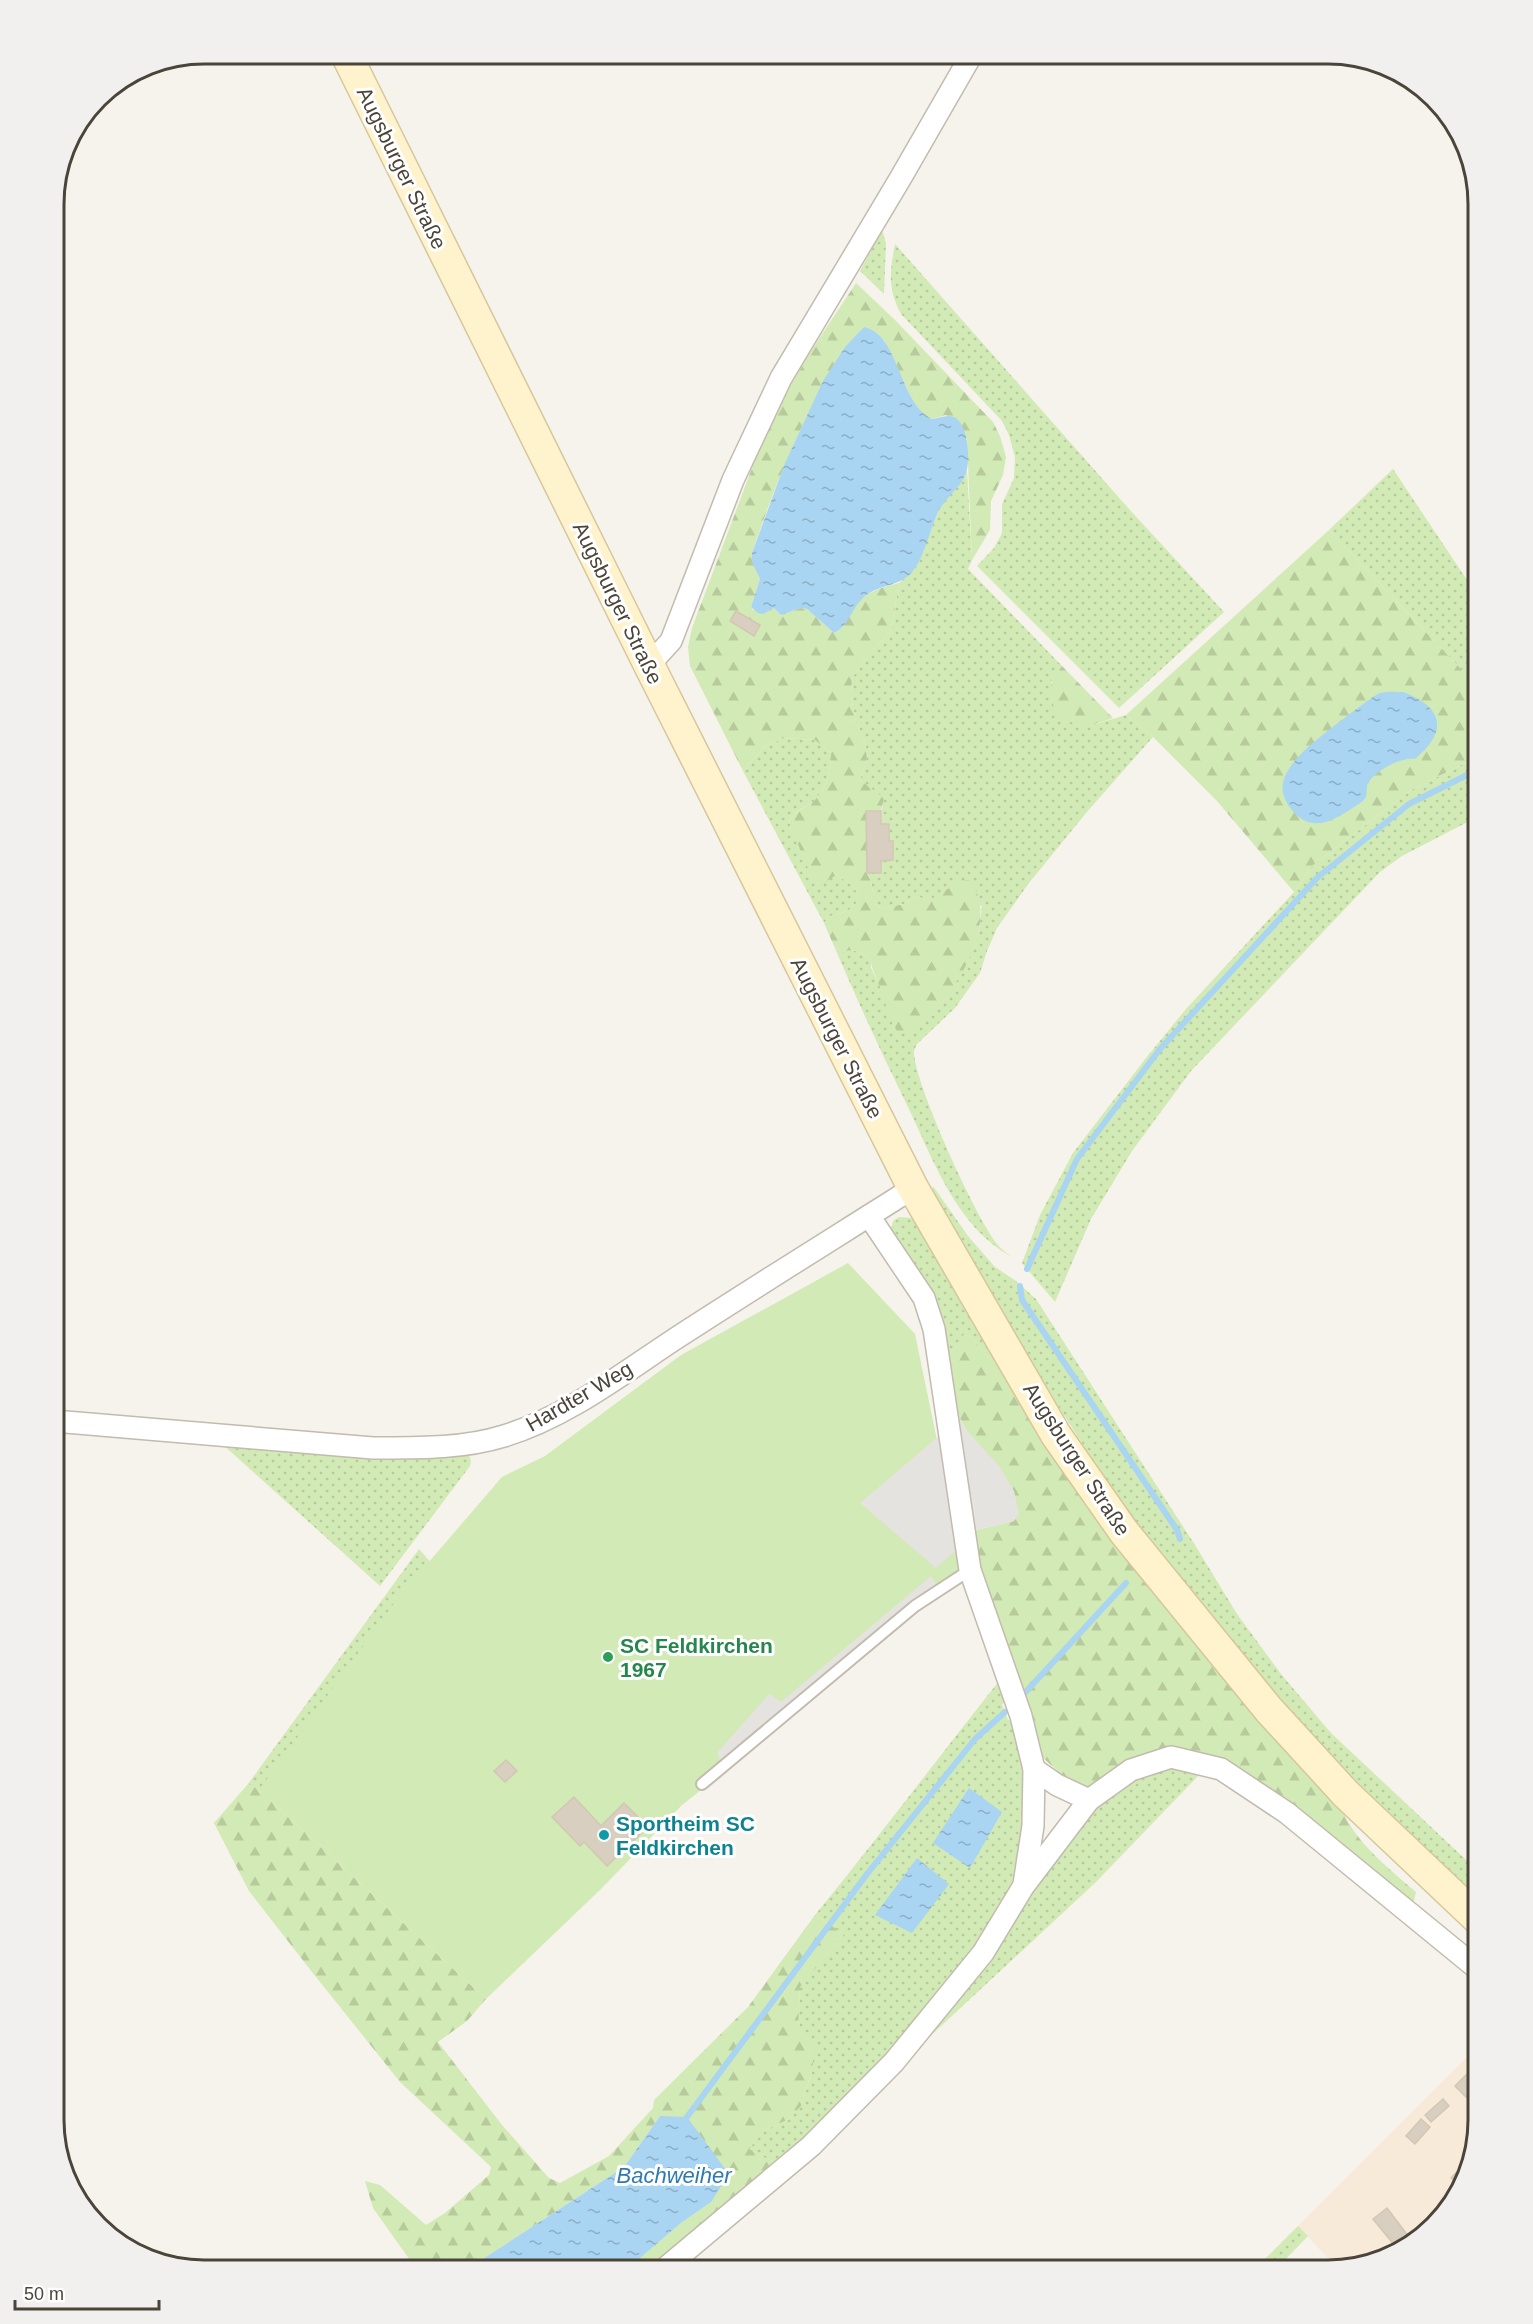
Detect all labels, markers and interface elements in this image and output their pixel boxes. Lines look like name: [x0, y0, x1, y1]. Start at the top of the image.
street label: Augsburger Straße: [353, 83, 451, 253]
street label: Augsburger Straße: [569, 518, 667, 688]
street label: Augsburger Straße: [786, 954, 888, 1122]
street label: Hardter Weg: [522, 1356, 636, 1436]
street label: Augsburger Straße: [1019, 1378, 1135, 1540]
place label: SC Feldkirchen 1967: [620, 1634, 773, 1681]
marker: SC Feldkirchen 1967: [601, 1650, 615, 1664]
place label: Sportheim SC Feldkirchen: [616, 1812, 755, 1859]
marker: Sportheim SC Feldkirchen: [597, 1828, 611, 1842]
water label: Bachweiher: [617, 2163, 733, 2188]
scale bar: [15, 2273, 159, 2311]
text: 50 m: [24, 2284, 64, 2304]

